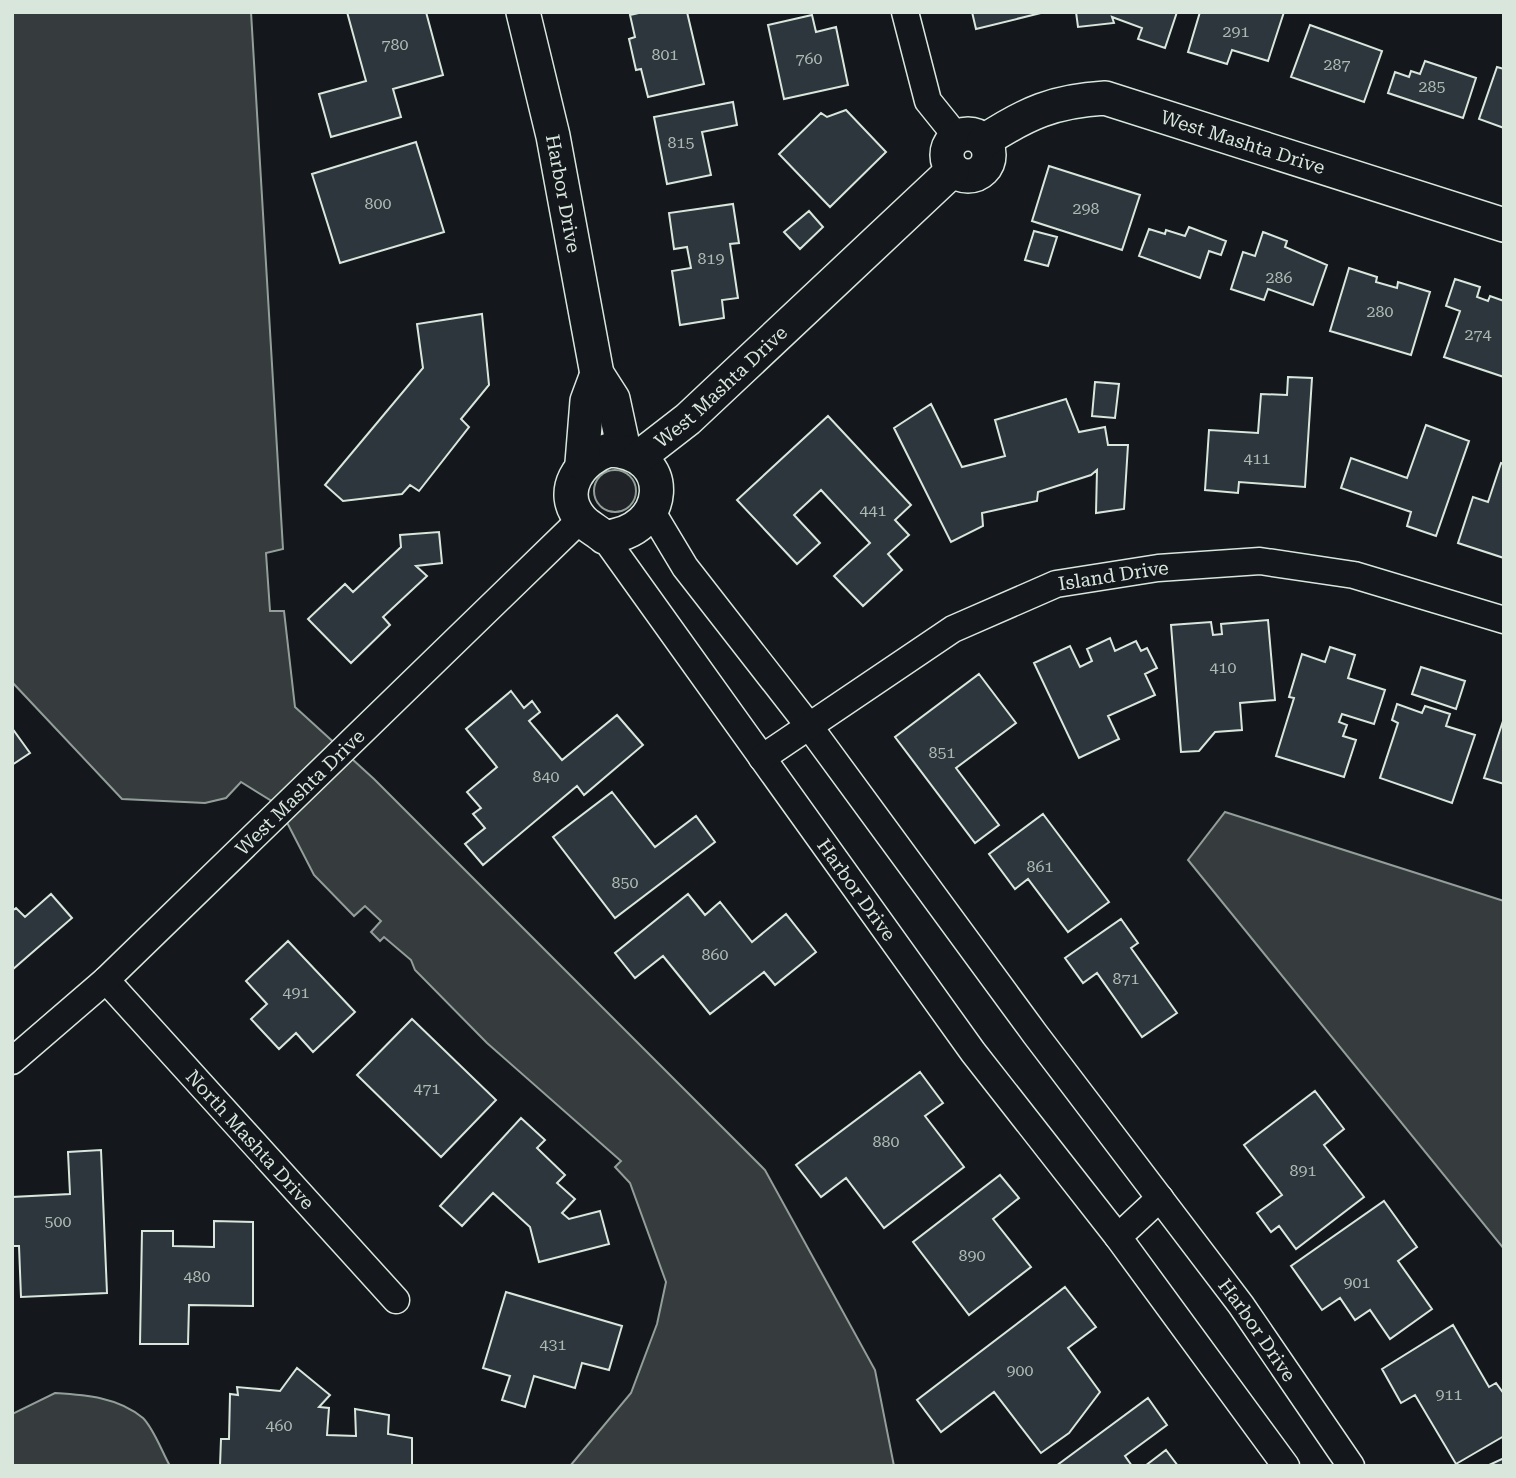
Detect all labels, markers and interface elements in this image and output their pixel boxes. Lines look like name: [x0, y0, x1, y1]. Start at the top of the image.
house number: 291: [1223, 22, 1249, 41]
house number: 780: [382, 35, 408, 54]
house number: 801: [652, 45, 678, 64]
house number: 760: [796, 49, 822, 68]
house number: 287: [1324, 55, 1350, 74]
house number: 285: [1419, 77, 1445, 96]
street label: West Mashta Drive: [1158, 105, 1328, 179]
street label: Harbor Drive: [541, 132, 585, 255]
house number: 815: [668, 133, 694, 152]
house number: 800: [365, 194, 391, 213]
house number: 298: [1073, 199, 1099, 218]
house number: 819: [698, 249, 724, 268]
house number: 286: [1266, 268, 1292, 287]
house number: 280: [1367, 302, 1393, 321]
street label: West Mashta Drive: [650, 321, 792, 453]
house number: 274: [1465, 325, 1491, 344]
house number: 411: [1244, 449, 1270, 468]
house number: 441: [860, 501, 886, 520]
street label: Island Drive: [1057, 556, 1169, 595]
house number: 410: [1210, 658, 1236, 677]
street label: West Mashta Drive: [231, 725, 369, 860]
house number: 851: [929, 743, 955, 762]
house number: 840: [533, 767, 559, 786]
street label: Harbor Drive: [812, 835, 901, 946]
house number: 861: [1027, 857, 1053, 876]
house number: 850: [612, 873, 638, 892]
house number: 860: [702, 945, 728, 964]
house number: 871: [1113, 969, 1139, 988]
house number: 491: [283, 983, 309, 1002]
street label: North Mashta Drive: [181, 1065, 319, 1214]
house number: 471: [414, 1079, 440, 1098]
house number: 880: [873, 1132, 899, 1151]
house number: 891: [1290, 1161, 1316, 1180]
house number: 500: [45, 1212, 71, 1231]
house number: 890: [959, 1246, 985, 1265]
house number: 480: [184, 1267, 210, 1286]
house number: 901: [1344, 1273, 1370, 1292]
street label: Harbor Drive: [1213, 1274, 1301, 1386]
house number: 431: [540, 1335, 566, 1354]
house number: 900: [1007, 1361, 1033, 1380]
house number: 911: [1436, 1385, 1462, 1404]
house number: 460: [266, 1416, 292, 1435]

